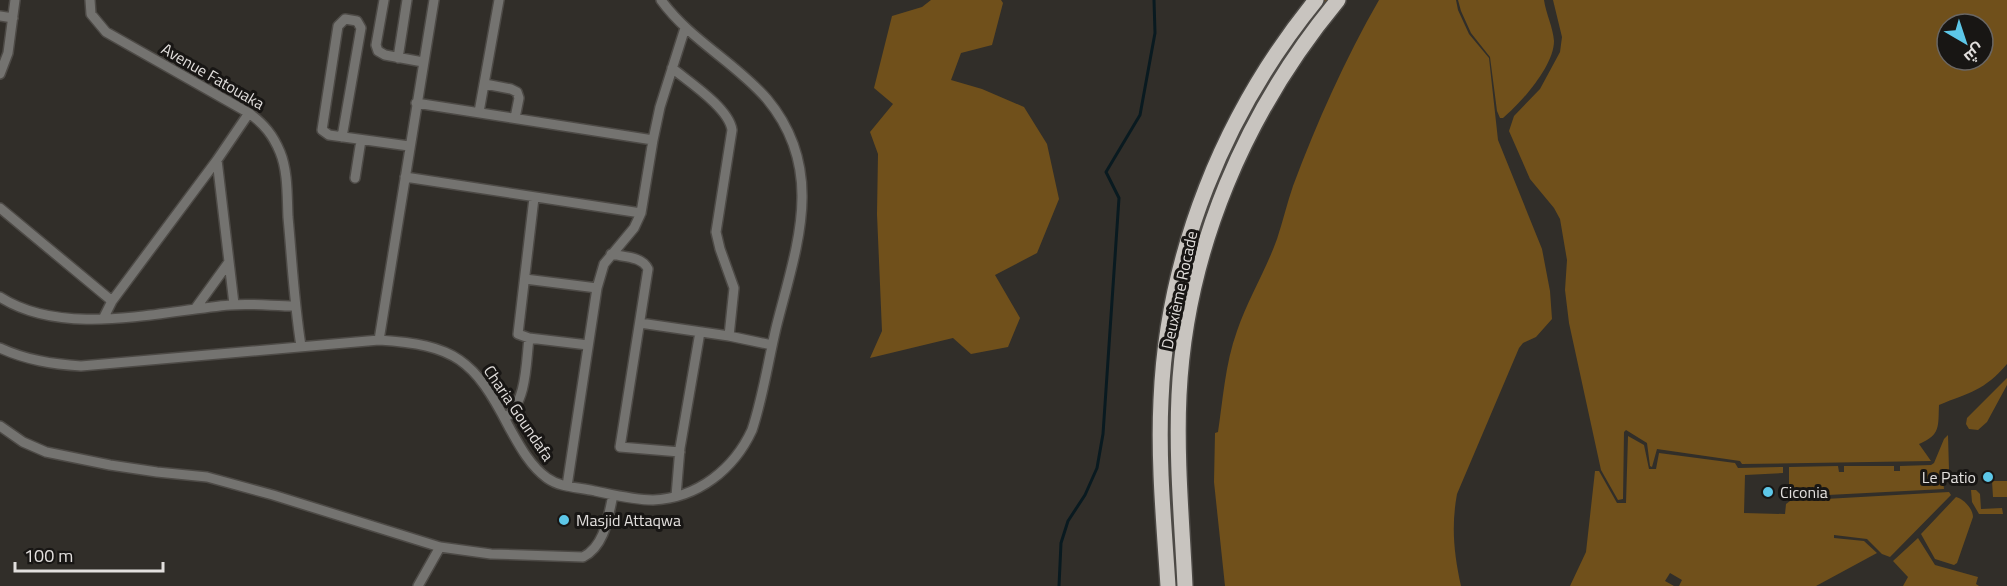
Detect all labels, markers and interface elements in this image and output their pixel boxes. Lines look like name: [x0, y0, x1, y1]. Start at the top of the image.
north arrow: [1935, 12, 1995, 72]
street label: Avenue Fatouaka: [157, 37, 269, 115]
text: ش: [1959, 38, 1990, 69]
street label: Deuxième Rocade: [1155, 229, 1203, 351]
street label: Charia Goundafa: [478, 360, 560, 466]
place label: Le Patio: [1922, 465, 1976, 489]
marker: Le Patio: [1981, 470, 1995, 484]
place label: Ciconia: [1780, 480, 1828, 504]
marker: Ciconia: [1761, 485, 1775, 499]
place label: Masjid Attaqwa: [576, 508, 681, 532]
marker: Masjid Attaqwa: [557, 513, 571, 527]
scale bar: [15, 535, 164, 573]
text: 100 m: [24, 542, 73, 569]

